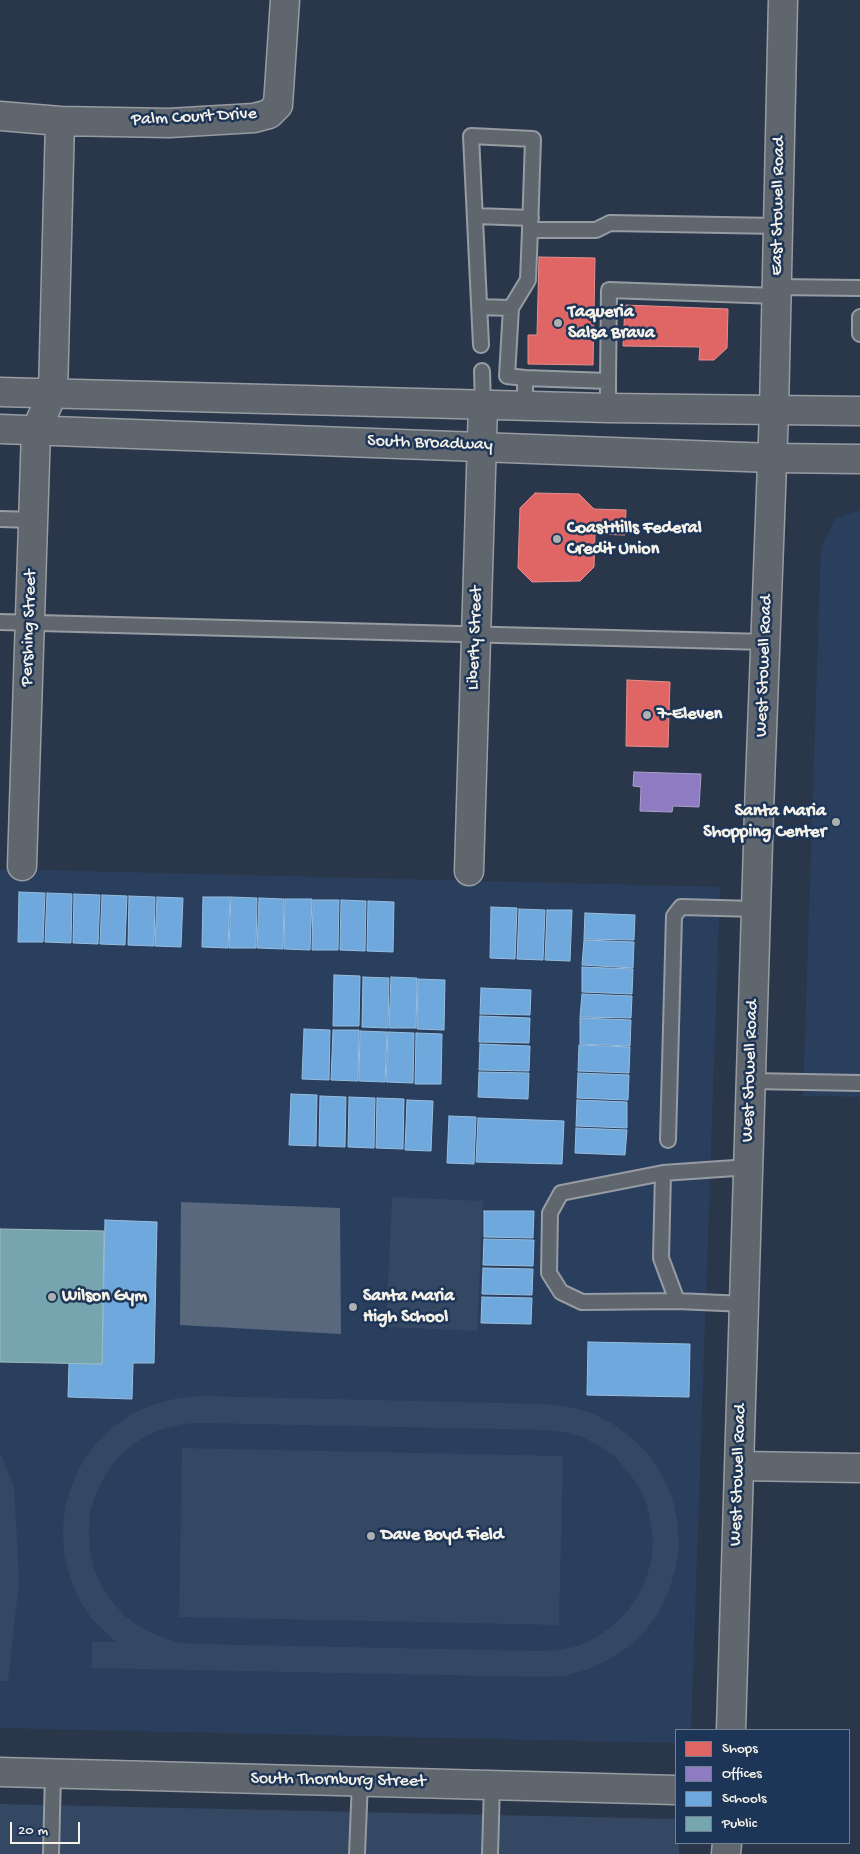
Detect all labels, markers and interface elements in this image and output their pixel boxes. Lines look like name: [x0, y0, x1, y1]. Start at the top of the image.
street label: Palm Court Drive: [131, 104, 257, 132]
street label: East Stowell Road: [767, 136, 791, 276]
place label: Taqueria Salsa Brava: [568, 302, 655, 344]
marker: Taqueria Salsa Brava: [552, 317, 564, 329]
street label: South Broadway: [367, 431, 493, 457]
place label: CoastHills Federal Credit Union: [567, 518, 702, 560]
marker: CoastHills Federal Credit Union: [551, 533, 563, 545]
street label: Pershing Street: [17, 569, 43, 687]
street label: Liberty Street: [463, 586, 489, 690]
street label: West Stowell Road: [752, 594, 778, 738]
place label: 7-Eleven: [657, 704, 722, 726]
marker: 7-Eleven: [641, 709, 653, 721]
place label: Santa Maria Shopping Center: [703, 801, 826, 844]
marker: Santa Maria Shopping Center: [830, 816, 842, 828]
street label: West Stowell Road: [738, 999, 764, 1143]
place label: Wilson Gym: [62, 1286, 147, 1308]
place label: Santa Maria High School: [363, 1286, 454, 1328]
marker: Wilson Gym: [46, 1291, 58, 1303]
marker: Santa Maria High School: [347, 1301, 359, 1313]
street label: West Stowell Road: [726, 1403, 752, 1547]
place label: Dave Boyd Field: [381, 1525, 503, 1547]
marker: Dave Boyd Field: [365, 1530, 377, 1542]
legend: [675, 1729, 850, 1844]
text: Shops: [722, 1740, 758, 1758]
text: Offices: [722, 1765, 762, 1783]
street label: South Thornburg Street: [250, 1769, 426, 1793]
text: Schools: [722, 1790, 767, 1808]
scale bar: [12, 1812, 82, 1844]
text: Public: [722, 1815, 757, 1833]
text: 20 m: [18, 1822, 48, 1840]

